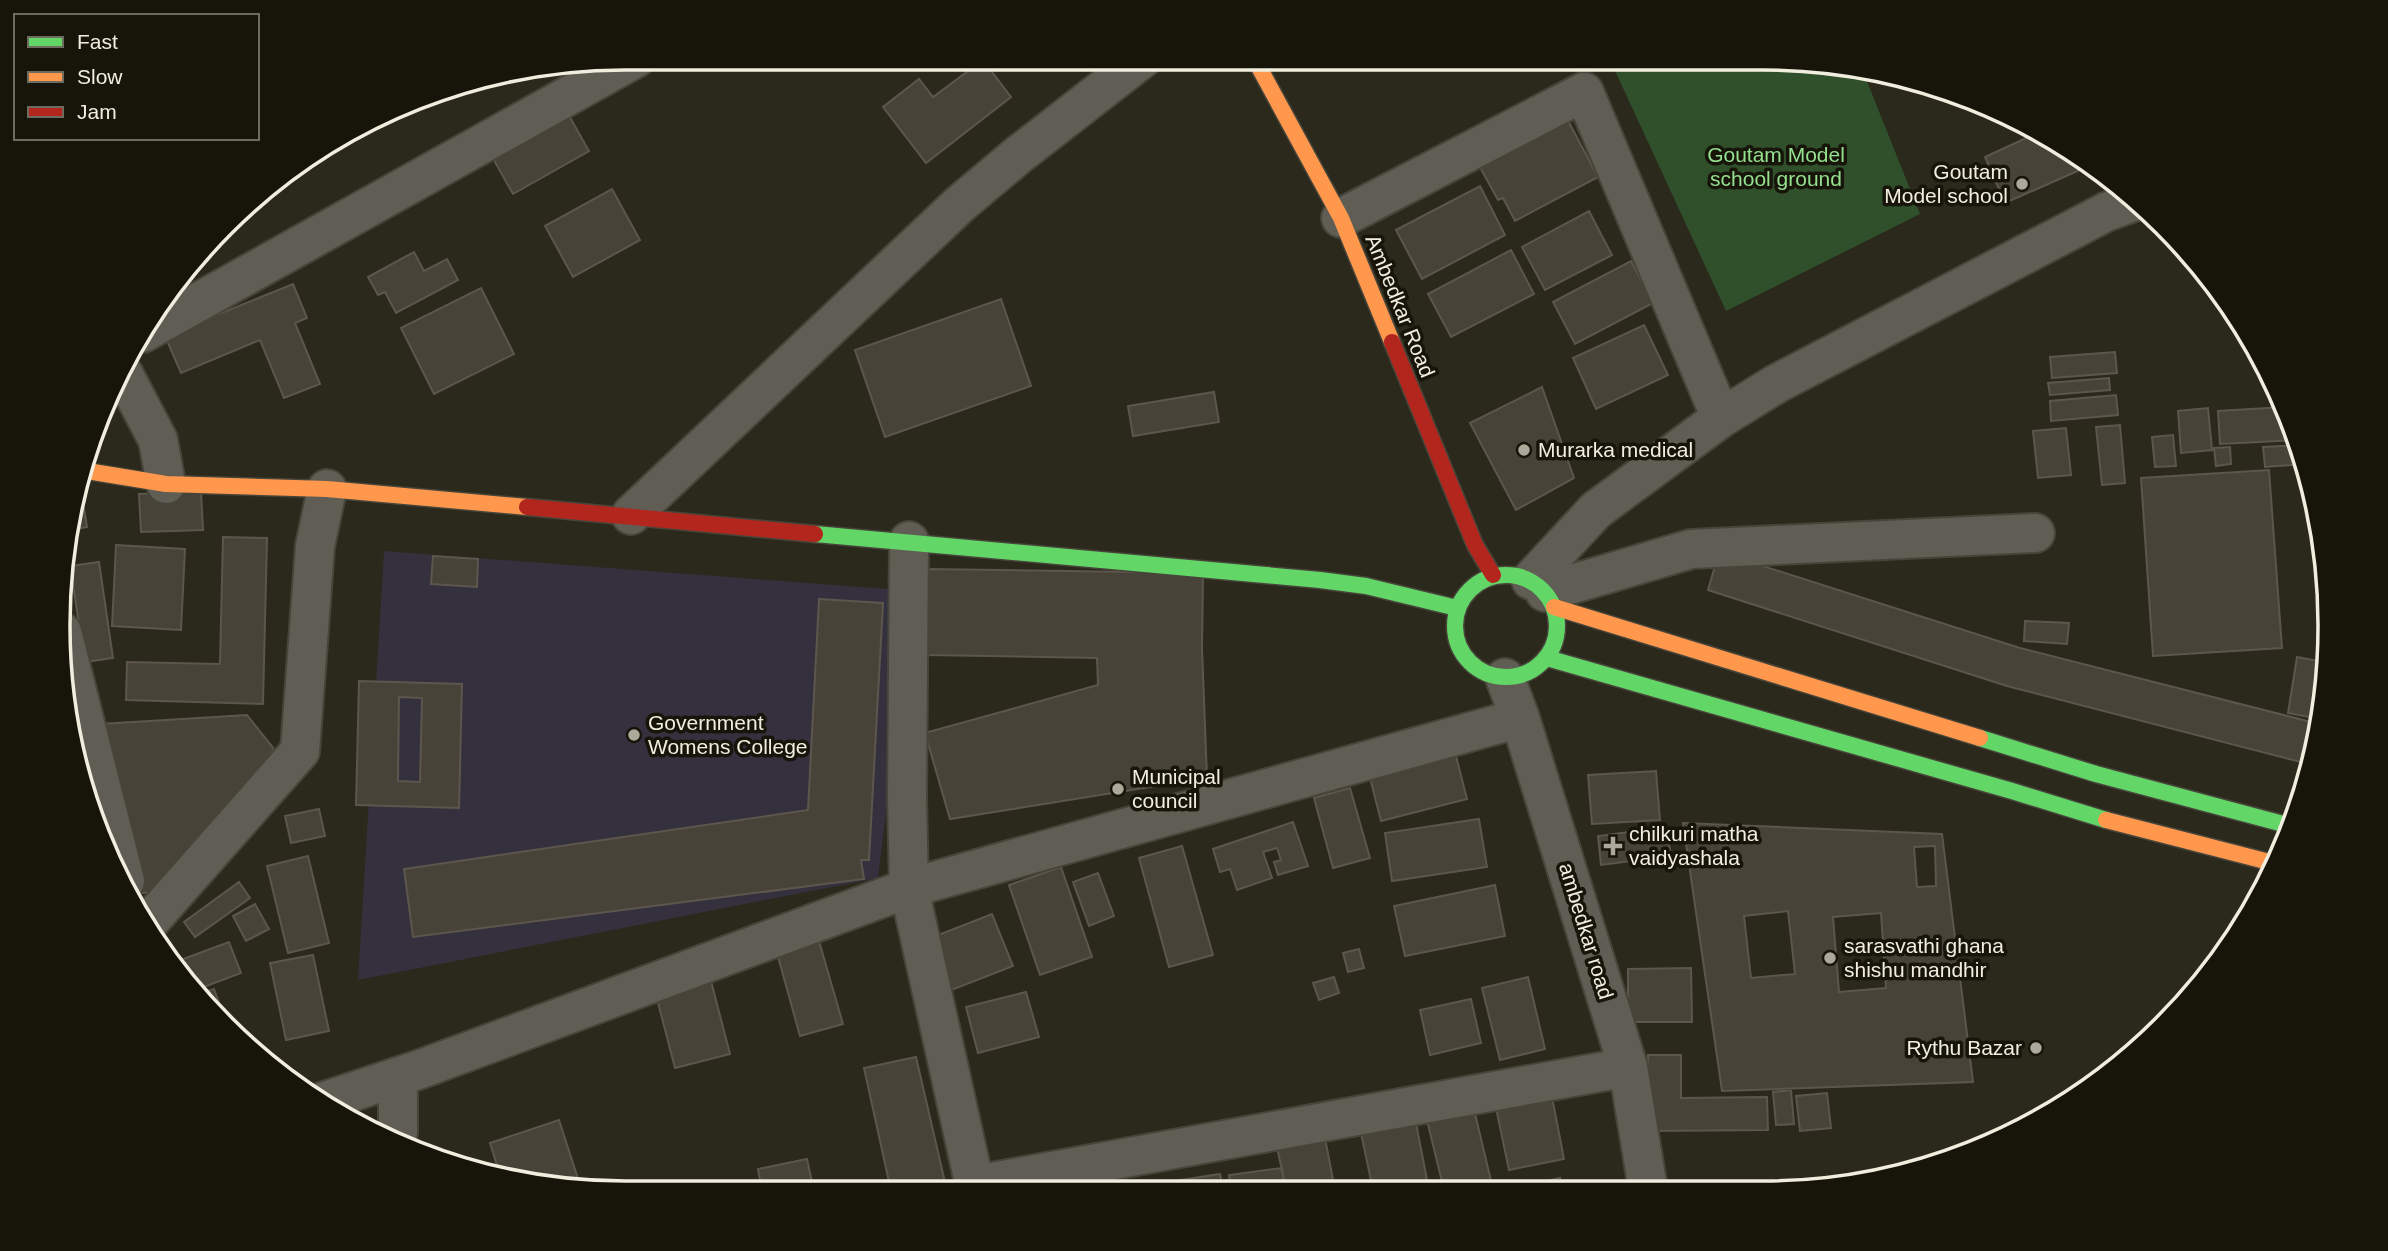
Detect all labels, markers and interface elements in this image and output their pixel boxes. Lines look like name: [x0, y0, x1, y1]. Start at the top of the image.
legend: [14, 14, 259, 140]
text: Fast: [77, 30, 118, 53]
text: Slow: [77, 65, 123, 88]
text: Jam: [77, 100, 117, 123]
park label: Goutam Model school ground: [1707, 143, 1845, 190]
place label: Goutam Model school: [1884, 160, 2008, 207]
marker: Goutam Model school: [2014, 176, 2030, 192]
street label: Ambedkar Road: [1361, 231, 1440, 380]
place label: Murarka medical: [1538, 438, 1693, 461]
marker: Murarka medical: [1516, 442, 1532, 458]
place label: Government Womens College: [648, 711, 808, 758]
marker: Government Womens College: [626, 727, 642, 743]
place label: Municipal council: [1132, 765, 1221, 812]
marker: Municipal council: [1110, 781, 1126, 797]
place label: chilkuri matha vaidyashala: [1629, 822, 1759, 869]
marker: chilkuri matha vaidyashala: [1603, 836, 1623, 856]
street label: ambedkar road: [1555, 860, 1618, 1002]
place label: sarasvathi ghana shishu mandhir: [1844, 934, 2004, 981]
marker: sarasvathi ghana shishu mandhir: [1822, 950, 1838, 966]
place label: Rythu Bazar: [1906, 1036, 2022, 1059]
marker: Rythu Bazar: [2028, 1040, 2044, 1056]

